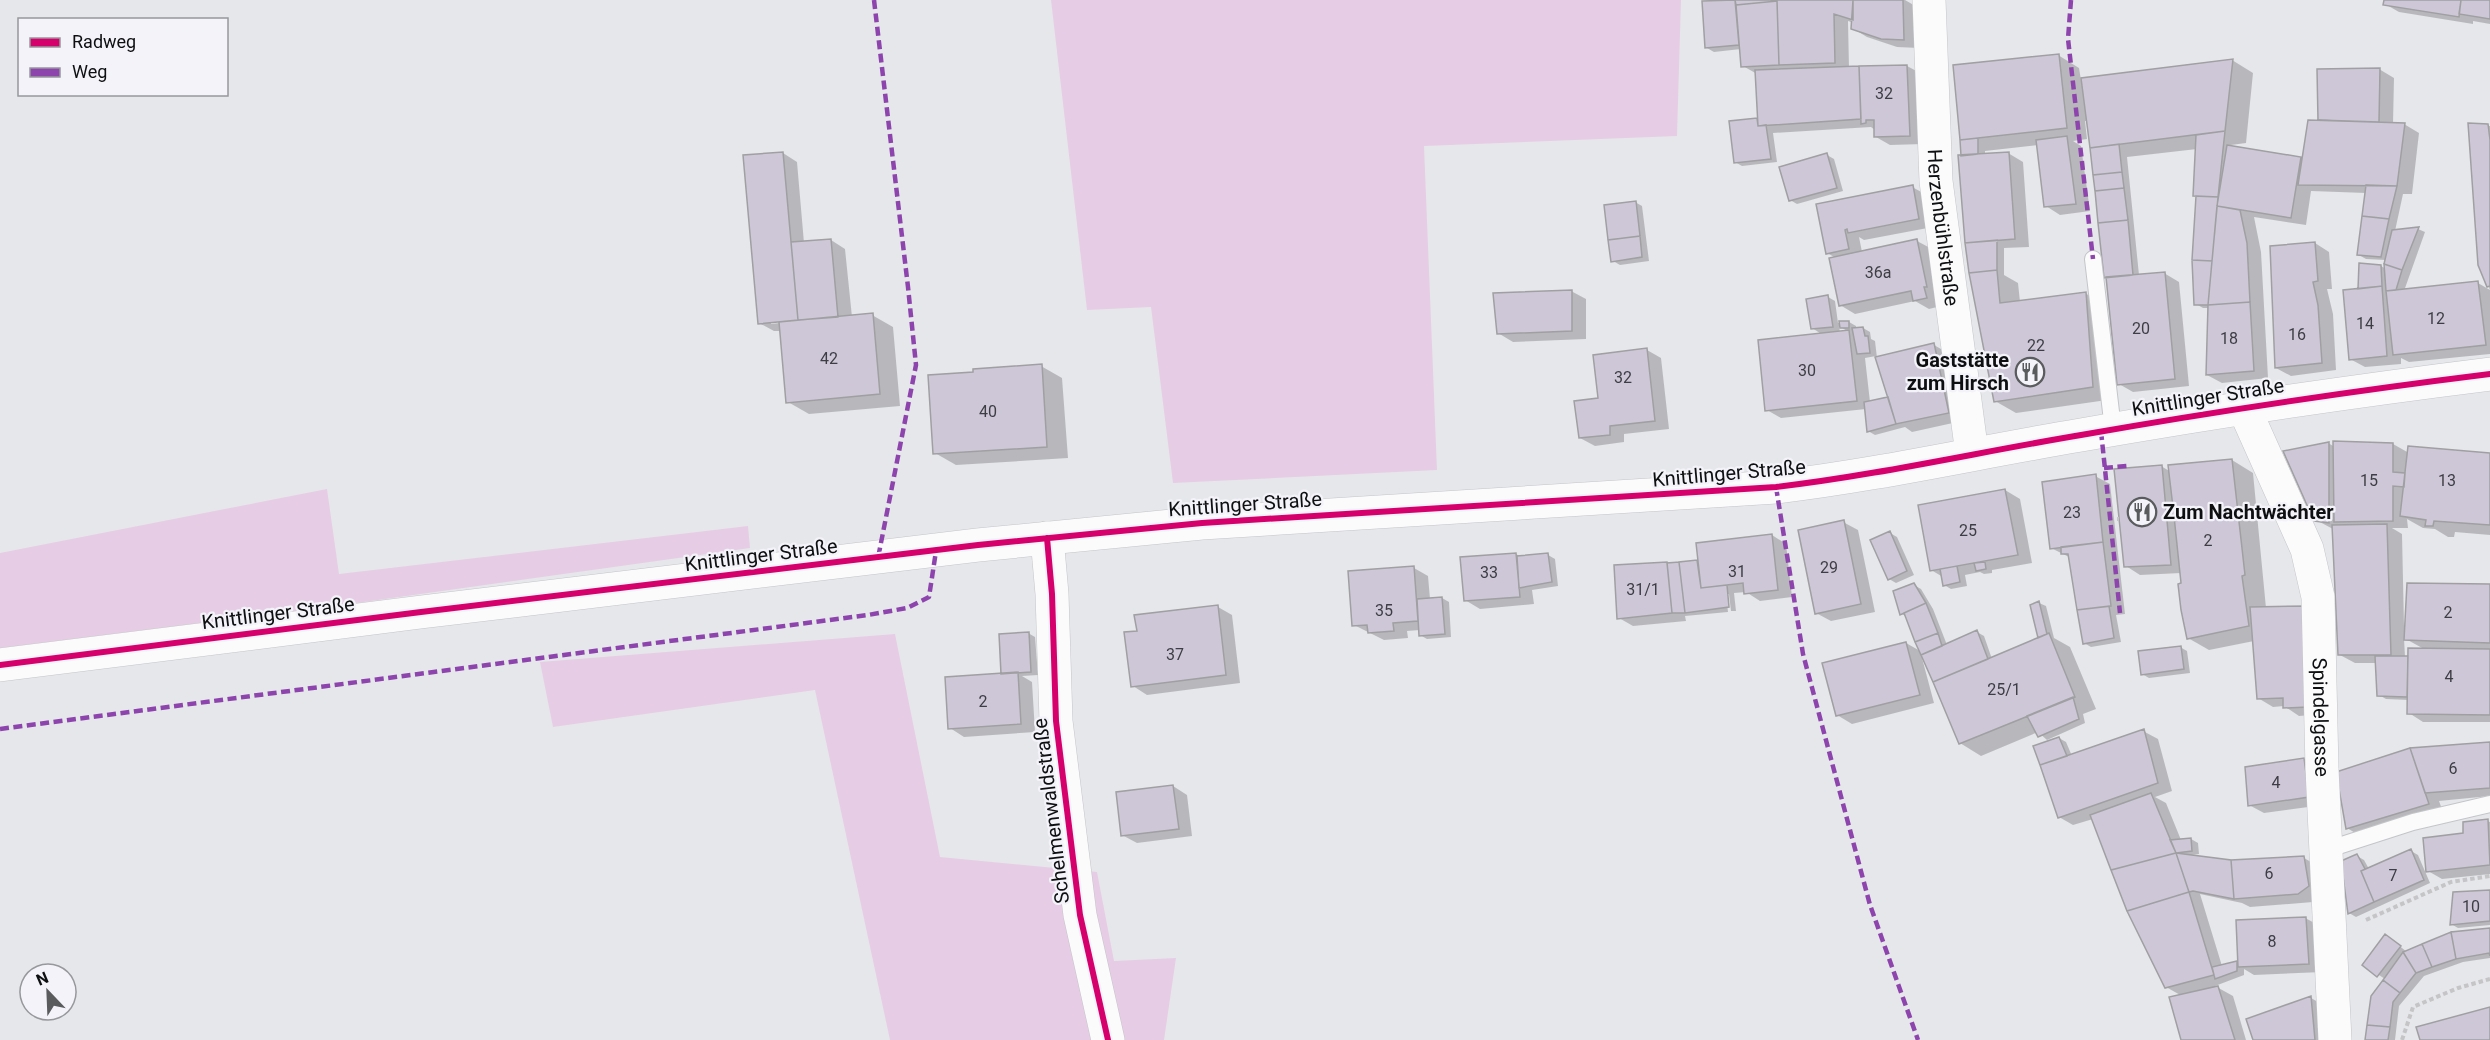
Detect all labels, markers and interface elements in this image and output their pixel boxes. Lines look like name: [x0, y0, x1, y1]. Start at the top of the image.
legend: [18, 18, 228, 96]
text: Radweg: [72, 31, 136, 52]
text: Weg: [72, 61, 107, 82]
house number: 32: [1875, 84, 1893, 103]
street label: Herzenbühlstraße: [1923, 148, 1964, 307]
house number: 36a: [1865, 263, 1891, 282]
house number: 12: [2427, 309, 2445, 328]
house number: 14: [2356, 314, 2374, 333]
house number: 20: [2132, 319, 2150, 338]
house number: 16: [2288, 325, 2306, 344]
house number: 18: [2220, 329, 2238, 348]
house number: 22: [2027, 336, 2045, 355]
place label: Gaststätte zum Hirsch: [1907, 348, 2009, 395]
house number: 42: [820, 349, 838, 368]
restaurant icon: Gaststätte zum Hirsch: [2014, 356, 2046, 388]
house number: 30: [1798, 361, 1816, 380]
house number: 32: [1614, 368, 1632, 387]
street label: Knittlinger Straße: [2130, 373, 2286, 421]
house number: 40: [979, 402, 997, 421]
street label: Knittlinger Straße: [1651, 454, 1807, 492]
house number: 15: [2360, 471, 2378, 490]
house number: 13: [2438, 471, 2456, 490]
street label: Knittlinger Straße: [1167, 487, 1323, 521]
restaurant icon: Zum Nachtwächter: [2126, 496, 2158, 528]
place label: Zum Nachtwächter: [2163, 500, 2334, 524]
house number: 23: [2063, 503, 2081, 522]
house number: 25: [1959, 521, 1977, 540]
house number: 2: [2204, 531, 2213, 550]
street label: Knittlinger Straße: [683, 534, 839, 576]
house number: 29: [1820, 558, 1838, 577]
house number: 31: [1728, 562, 1746, 581]
house number: 33: [1480, 563, 1498, 582]
house number: 31/1: [1626, 580, 1660, 599]
street label: Knittlinger Straße: [200, 592, 356, 634]
house number: 35: [1375, 601, 1393, 620]
house number: 2: [2444, 603, 2453, 622]
house number: 37: [1166, 645, 1184, 664]
street label: Spindelgasse: [2307, 657, 2334, 777]
house number: 4: [2445, 667, 2454, 686]
house number: 25/1: [1987, 680, 2021, 699]
house number: 2: [979, 692, 988, 711]
street label: Schelmenwaldstraße: [1028, 717, 1074, 905]
house number: 6: [2449, 759, 2458, 778]
house number: 4: [2272, 773, 2281, 792]
house number: 6: [2265, 864, 2274, 883]
house number: 7: [2389, 866, 2398, 885]
house number: 10: [2462, 897, 2480, 916]
house number: 8: [2268, 932, 2277, 951]
north arrow: [18, 962, 78, 1022]
text: N: [33, 968, 51, 990]

